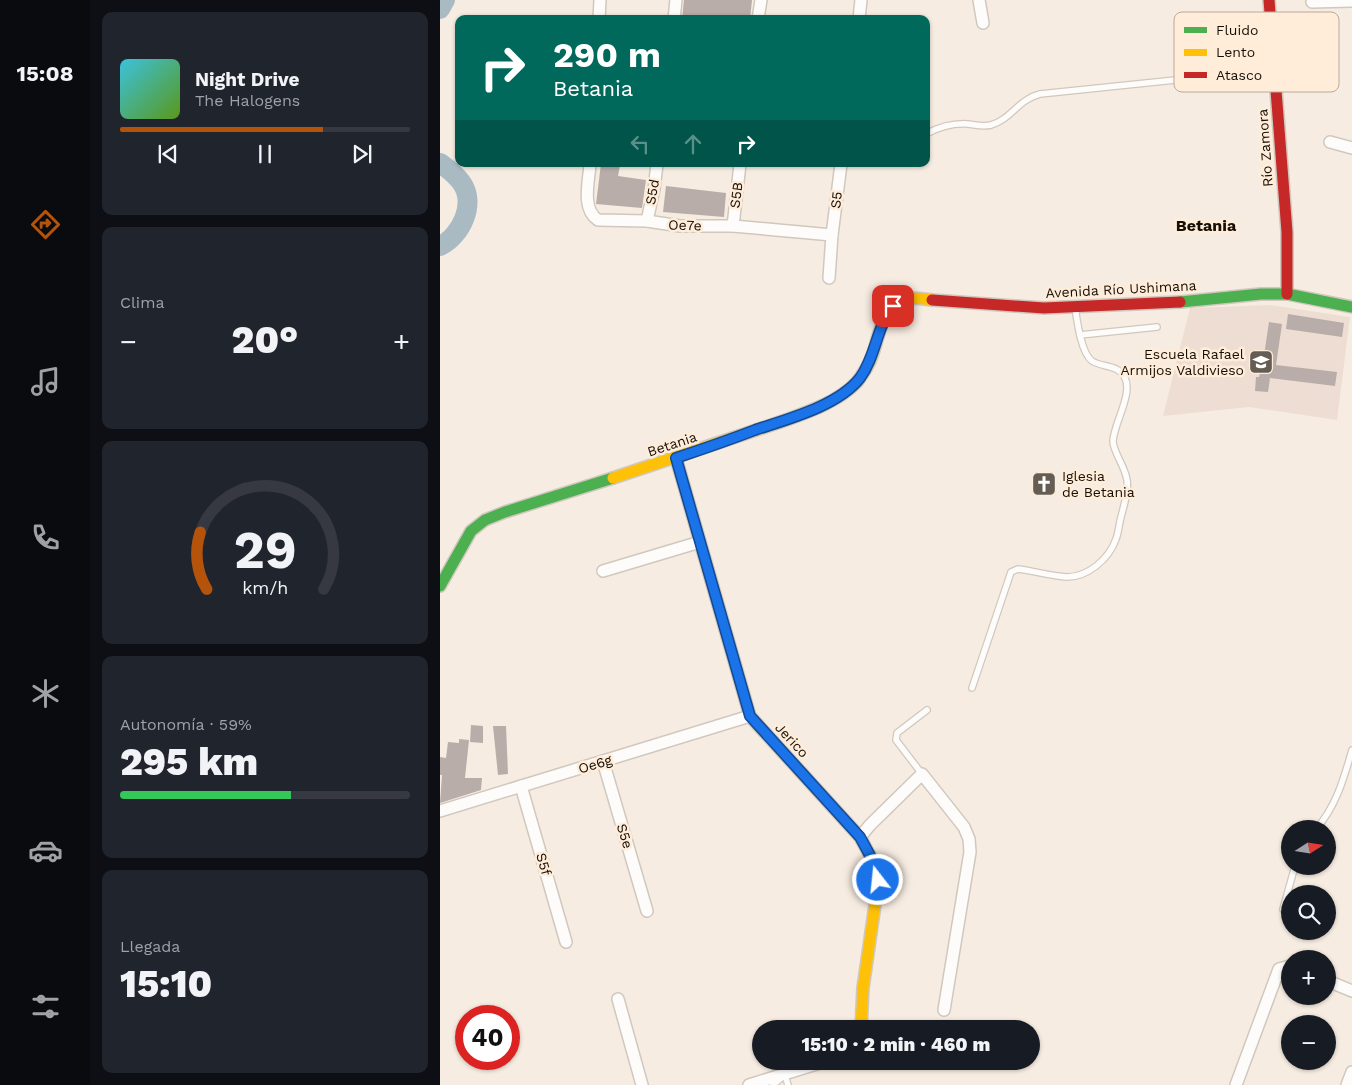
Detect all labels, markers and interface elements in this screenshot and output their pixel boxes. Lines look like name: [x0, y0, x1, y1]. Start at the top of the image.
legend: [1174, 12, 1339, 92]
text: Fluido: [1216, 22, 1258, 38]
text: 290 m: [553, 34, 661, 76]
icon: right: [470, 35, 535, 100]
text: Lento: [1216, 44, 1255, 60]
text: 15:08: [17, 61, 73, 86]
text: Atasco: [1216, 67, 1262, 83]
text: Night Drive: [195, 68, 300, 91]
text: Betania: [553, 76, 633, 101]
text: The Halogens: [195, 91, 300, 110]
street label: Río Zamora: [1254, 108, 1276, 188]
icon: left: [626, 130, 654, 158]
icon: ahead: [679, 130, 707, 158]
icon: right: [732, 130, 760, 158]
icon: previous: [154, 140, 182, 168]
icon: pause: [251, 140, 279, 168]
icon: next: [348, 140, 376, 168]
street label: S5d: [642, 178, 662, 206]
street label: S5B: [726, 181, 746, 209]
street label: S5: [827, 191, 845, 209]
icon: directions: [28, 207, 63, 242]
street label: Oe7e: [668, 216, 702, 234]
district label: Betania: [1176, 216, 1237, 235]
street label: Avenida Río Ushimana: [1045, 277, 1197, 301]
pin: [872, 285, 914, 327]
icon: arrive: [879, 292, 907, 320]
text: Clima: [120, 293, 164, 312]
text: 20°: [232, 318, 298, 362]
text: −: [120, 325, 137, 358]
text: +: [393, 325, 410, 358]
place label: Escuela Rafael Armijos Valdivieso: [1120, 346, 1245, 378]
school or university icon: Escuela Rafael Armijos Valdivieso: [1248, 349, 1274, 375]
icon: music: [28, 364, 63, 399]
street label: Betania: [645, 428, 699, 460]
place label: Iglesia de Betania: [1062, 468, 1135, 500]
church icon: Iglesia de Betania: [1031, 471, 1057, 497]
icon: phone: [28, 520, 63, 555]
text: 29: [233, 520, 297, 581]
text: km/h: [242, 577, 288, 598]
icon: climate: [28, 676, 63, 711]
text: Autonomía · 59%: [120, 715, 252, 734]
street label: Jerico: [772, 719, 812, 761]
text: 295 km: [120, 740, 258, 784]
street label: Oe6g: [576, 751, 614, 777]
north arrow: [1281, 820, 1336, 875]
map controls: [1281, 820, 1336, 1070]
street label: S5e: [614, 822, 636, 850]
icon: car: [28, 833, 63, 868]
street label: S5f: [533, 851, 555, 878]
position arrow: [851, 853, 903, 905]
button: search: [1281, 885, 1336, 940]
text: Llegada: [120, 937, 180, 956]
button: +: [1281, 950, 1336, 1005]
text: 15:10: [120, 962, 212, 1006]
icon: filters: [28, 989, 63, 1024]
speed limit sign: 40: [455, 1005, 520, 1070]
button: −: [1281, 1015, 1336, 1070]
text: 15:10 · 2 min · 460 m: [802, 1033, 990, 1056]

